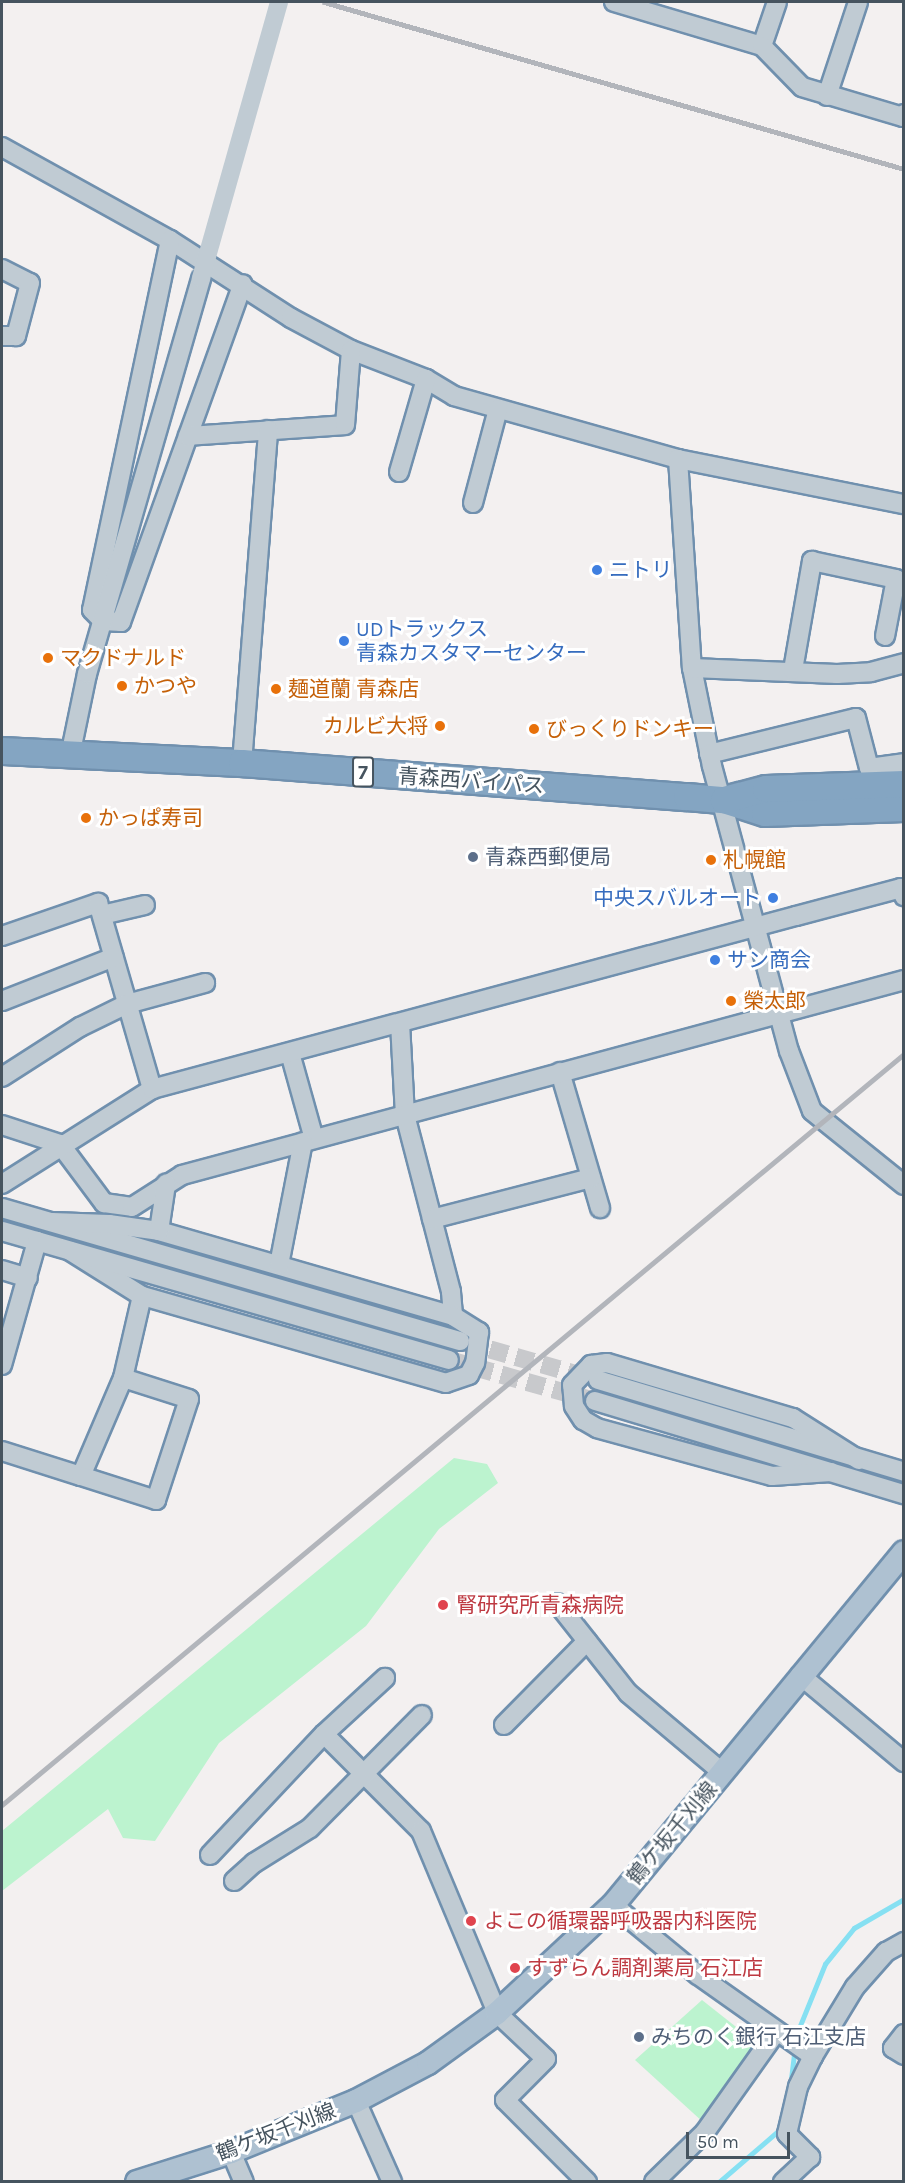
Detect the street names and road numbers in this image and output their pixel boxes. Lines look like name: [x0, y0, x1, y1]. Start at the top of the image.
road number: 7: [351, 755, 375, 789]
street label: 青森西バイパス: [397, 763, 545, 799]
street label: 鶴ケ坂千刈線: [622, 1777, 722, 1889]
street label: 鶴ケ坂千刈線: [213, 2098, 339, 2166]

